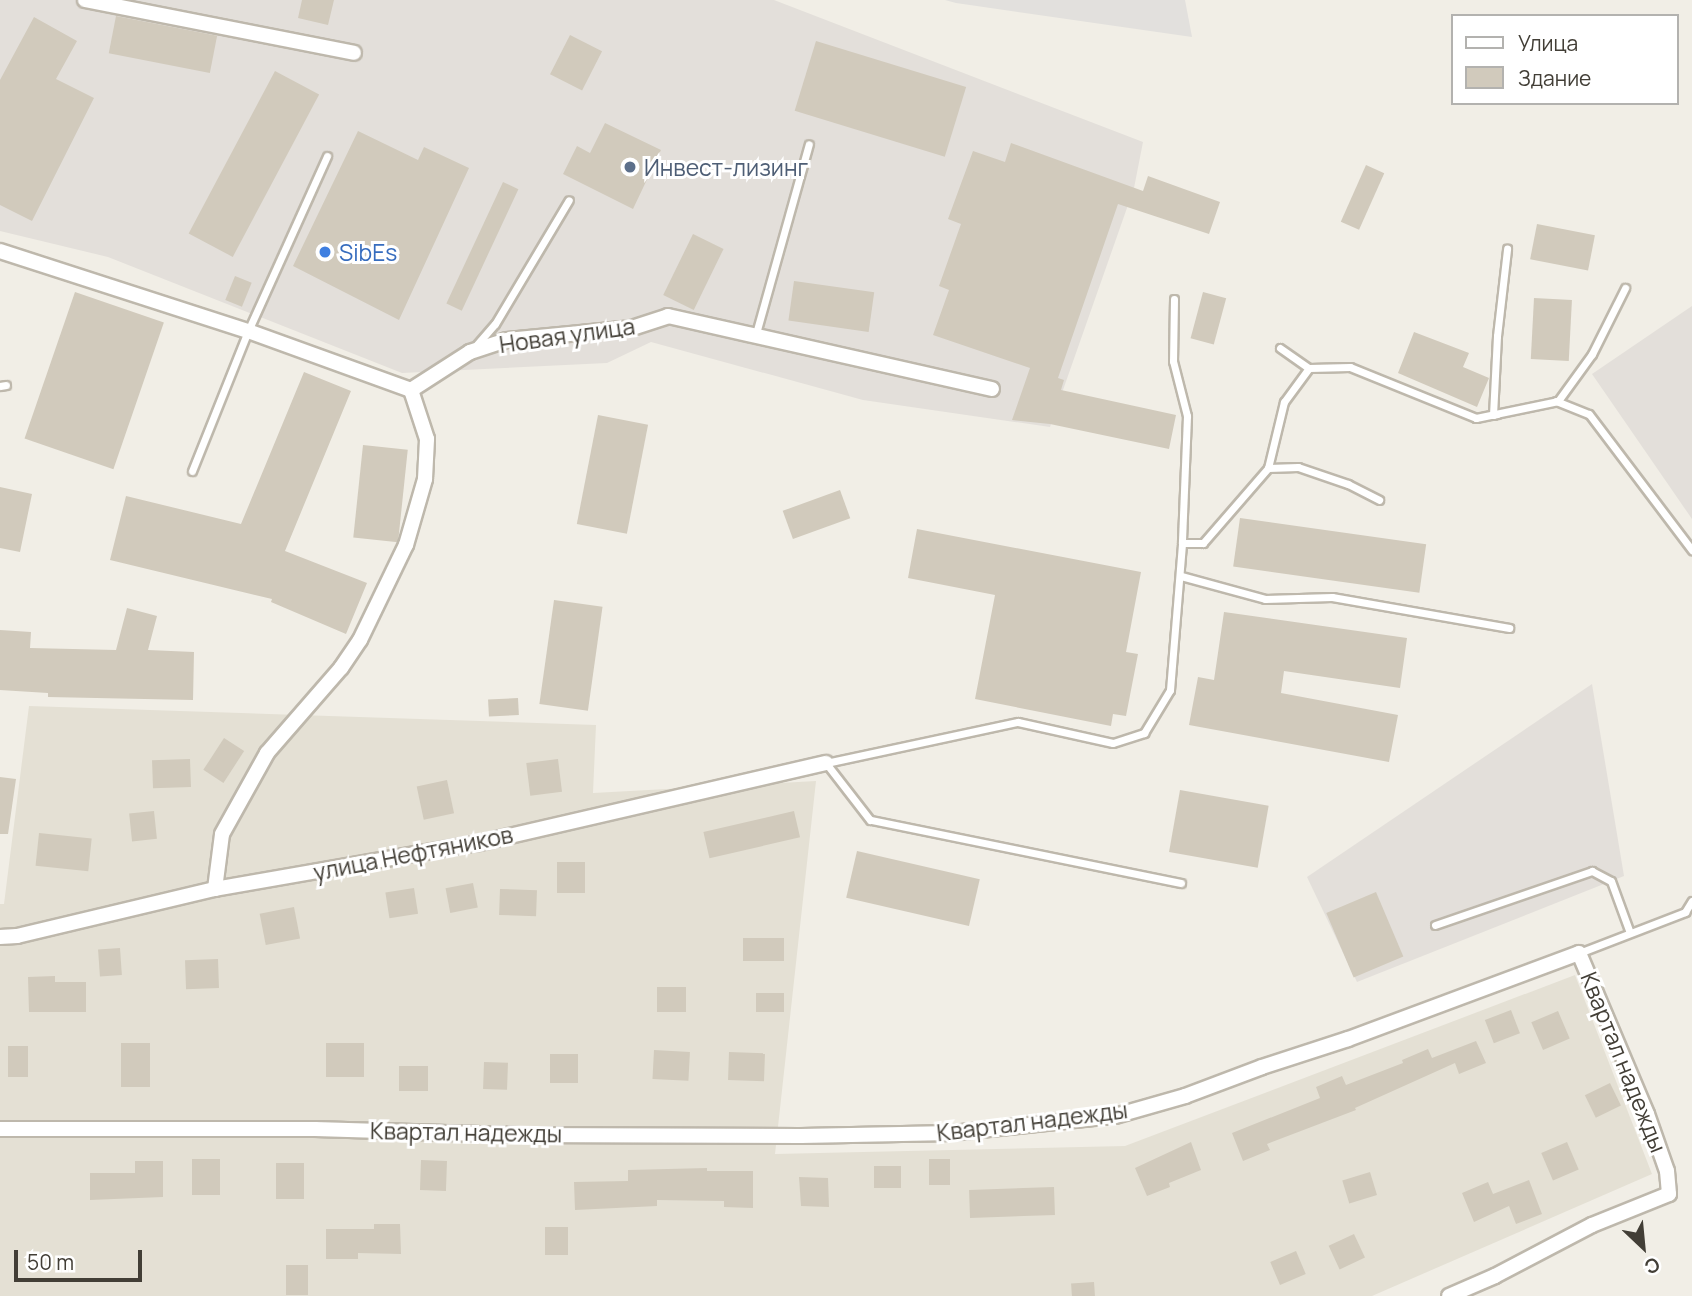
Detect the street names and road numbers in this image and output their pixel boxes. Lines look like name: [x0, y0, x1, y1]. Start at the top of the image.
street label: Новая улица: [497, 312, 637, 358]
street label: улица Нефтяников: [311, 820, 515, 886]
street label: Квартал надежды: [1575, 968, 1673, 1156]
street label: Квартал надежды: [935, 1096, 1129, 1146]
street label: Квартал надежды: [370, 1117, 562, 1147]

